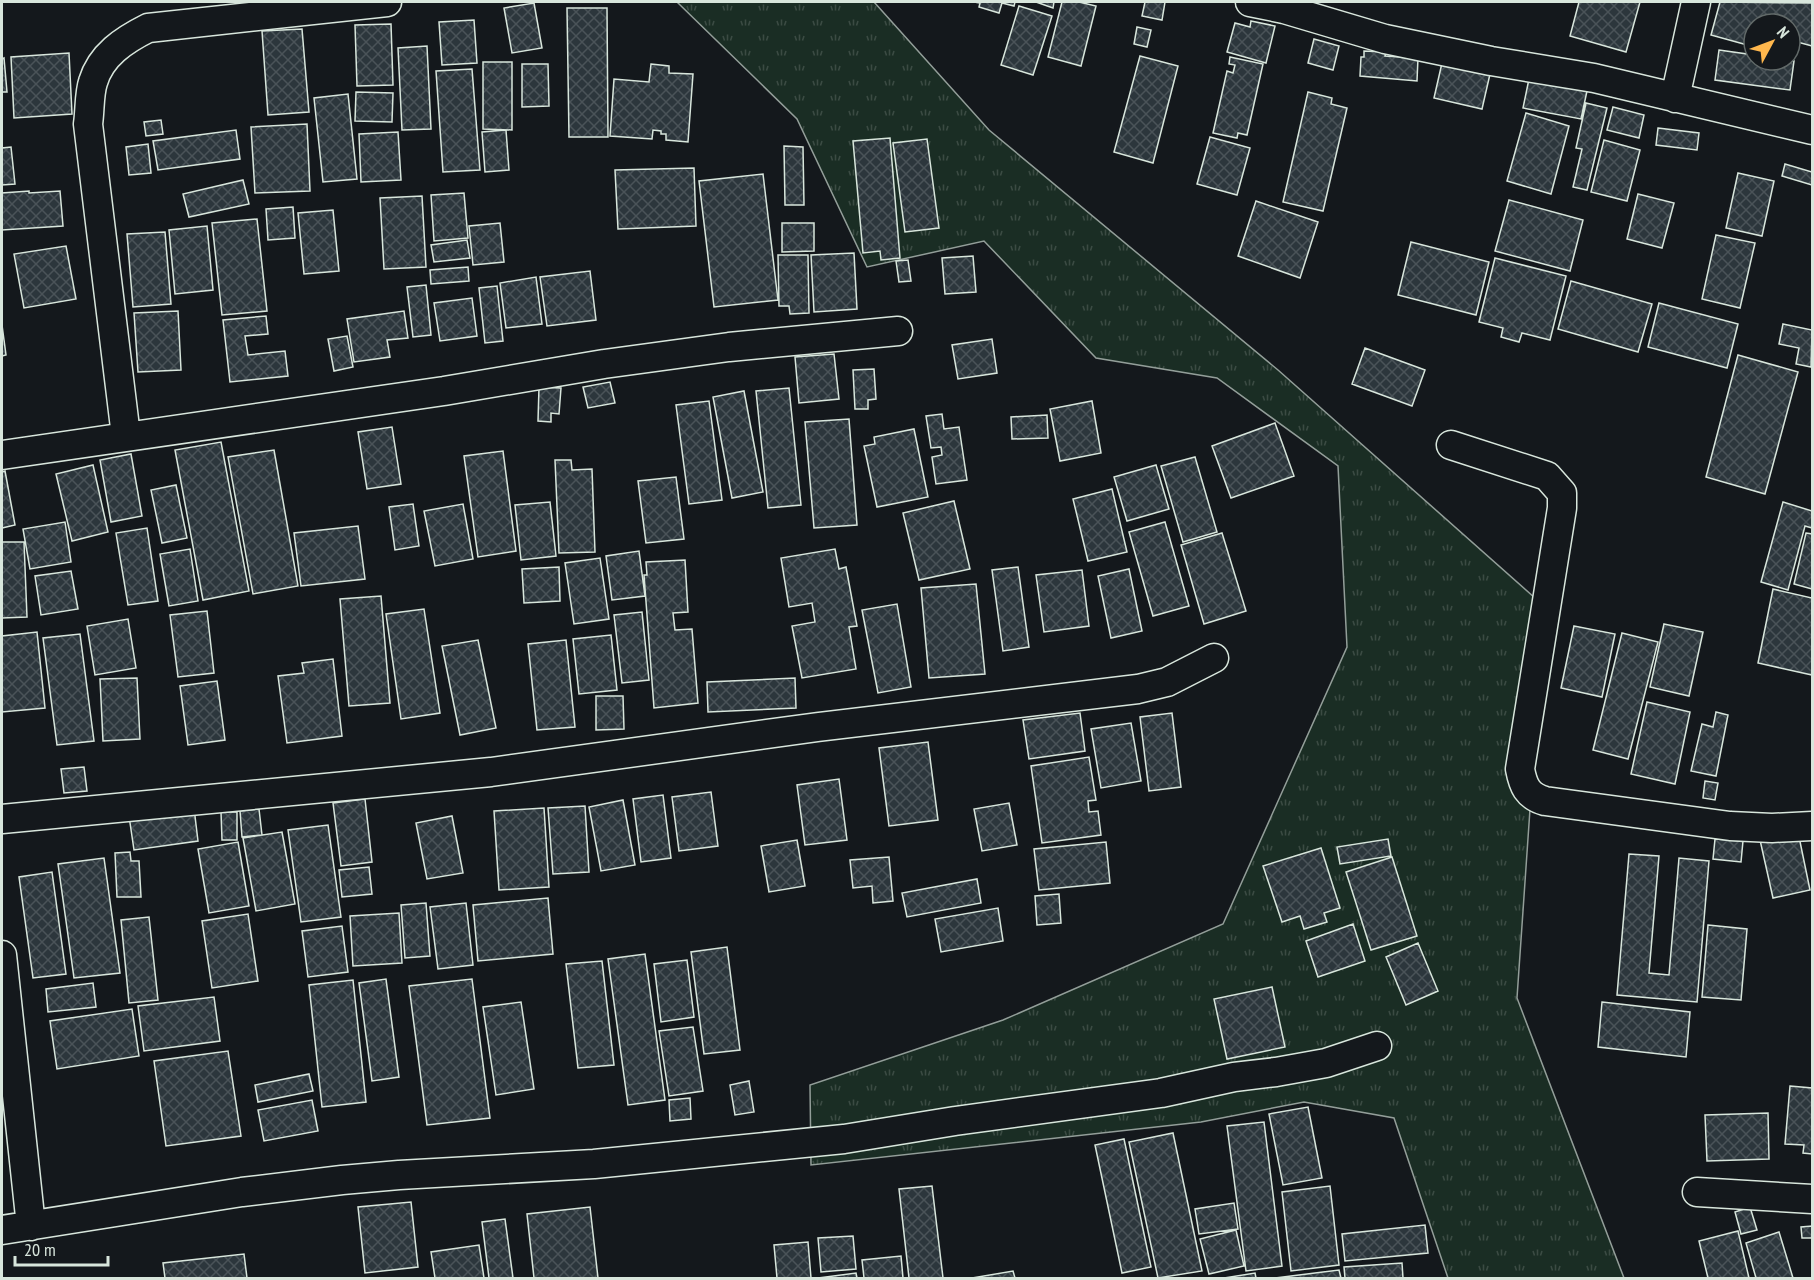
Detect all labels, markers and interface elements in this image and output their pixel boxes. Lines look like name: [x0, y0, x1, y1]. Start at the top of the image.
north arrow: [1742, 12, 1802, 72]
text: N: [1773, 22, 1794, 42]
scale bar: [15, 1229, 108, 1267]
text: 20 m: [24, 1238, 56, 1261]

